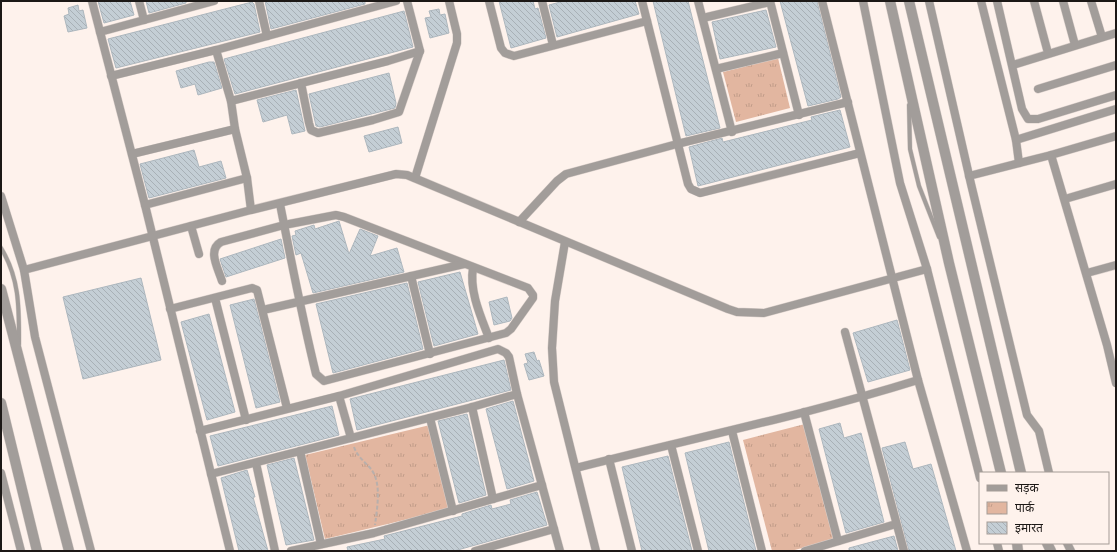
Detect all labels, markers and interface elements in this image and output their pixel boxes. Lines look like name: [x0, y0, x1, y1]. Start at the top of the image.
legend: [979, 472, 1109, 544]
text: सड़क: [1015, 481, 1040, 496]
text: पार्क: [1015, 501, 1035, 516]
text: इमारत: [1015, 521, 1044, 536]

